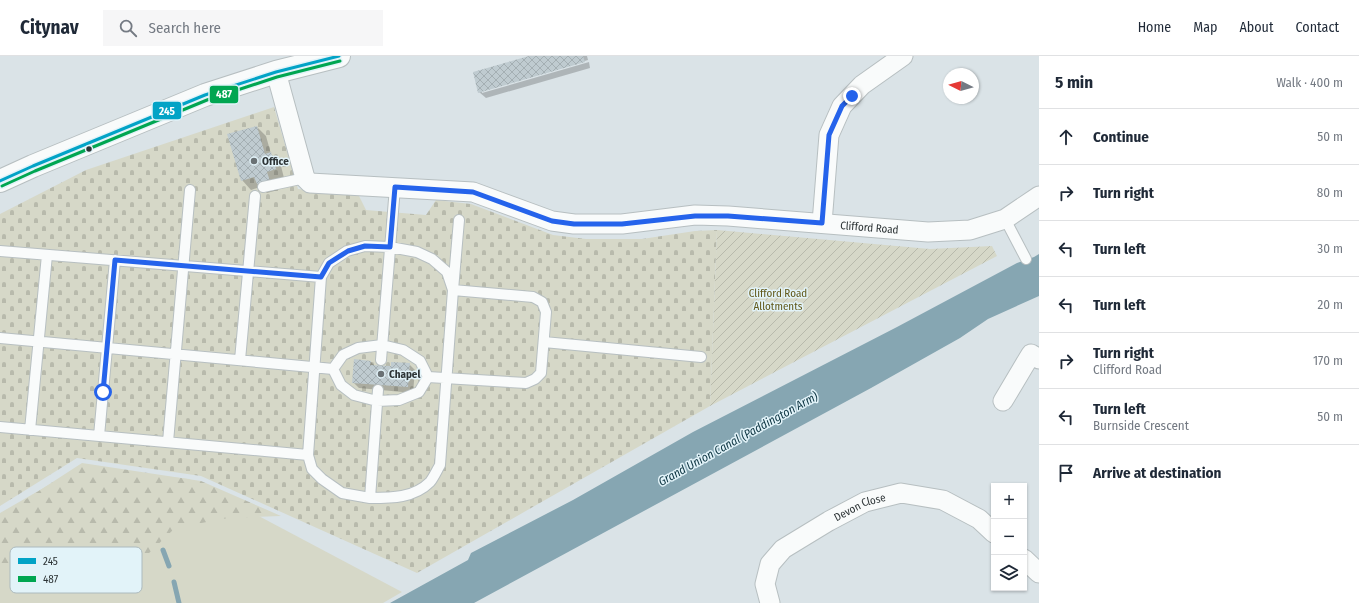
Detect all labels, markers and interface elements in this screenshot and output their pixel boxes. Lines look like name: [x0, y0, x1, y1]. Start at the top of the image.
search box: [103, 10, 383, 46]
text: Citynav: [20, 16, 79, 39]
icon: search: [117, 17, 139, 39]
text: Search here: [149, 19, 221, 37]
text: Home: [1138, 19, 1171, 36]
text: Map: [1193, 19, 1217, 36]
text: About: [1239, 19, 1274, 36]
text: Contact: [1296, 19, 1339, 36]
north arrow: [943, 68, 979, 104]
text: 5 min: [1055, 72, 1093, 93]
text: Walk · 400 m: [1276, 75, 1343, 90]
line badge: 487: [209, 85, 239, 104]
route end: [843, 87, 861, 105]
text: 487: [216, 88, 232, 101]
line badge: 245: [152, 101, 182, 120]
text: 245: [158, 105, 176, 118]
icon: ahead: [1055, 126, 1077, 148]
text: Continue: [1093, 128, 1149, 146]
text: 50 m: [1317, 129, 1343, 144]
unlabelled marker: [84, 144, 94, 154]
place label: Office: [262, 155, 289, 168]
marker: Office: [249, 156, 259, 166]
icon: right: [1055, 182, 1077, 204]
text: Turn right: [1093, 184, 1154, 202]
text: 80 m: [1317, 185, 1343, 200]
street label: Clifford Road: [840, 219, 899, 236]
icon: left: [1055, 238, 1077, 260]
text: Turn left: [1093, 240, 1146, 258]
text: 30 m: [1317, 241, 1343, 256]
park label: Clifford Road Allotments: [749, 287, 807, 313]
icon: left: [1055, 294, 1077, 316]
text: Turn left: [1093, 296, 1146, 314]
text: 20 m: [1317, 297, 1343, 312]
text: Turn right: [1093, 344, 1154, 362]
icon: right: [1055, 350, 1077, 372]
text: 170 m: [1313, 353, 1343, 368]
text: Clifford Road: [1093, 362, 1162, 377]
place label: Chapel: [389, 368, 421, 381]
marker: Chapel: [376, 369, 386, 379]
route start: [94, 383, 112, 401]
water label: Grand Union Canal (Paddington Arm): [655, 388, 821, 489]
text: Turn left: [1093, 400, 1146, 418]
icon: left: [1055, 406, 1077, 428]
text: 50 m: [1317, 409, 1343, 424]
text: Burnside Crescent: [1093, 418, 1189, 433]
icon: arrive: [1055, 462, 1077, 484]
text: Arrive at destination: [1093, 464, 1221, 482]
map controls: [991, 483, 1027, 591]
button: +: [991, 483, 1027, 519]
street label: Devon Close: [832, 491, 887, 524]
button: −: [991, 519, 1027, 555]
legend: [10, 547, 142, 593]
text: 245: [43, 555, 58, 568]
button: layers: [991, 555, 1027, 591]
text: 487: [43, 573, 59, 586]

